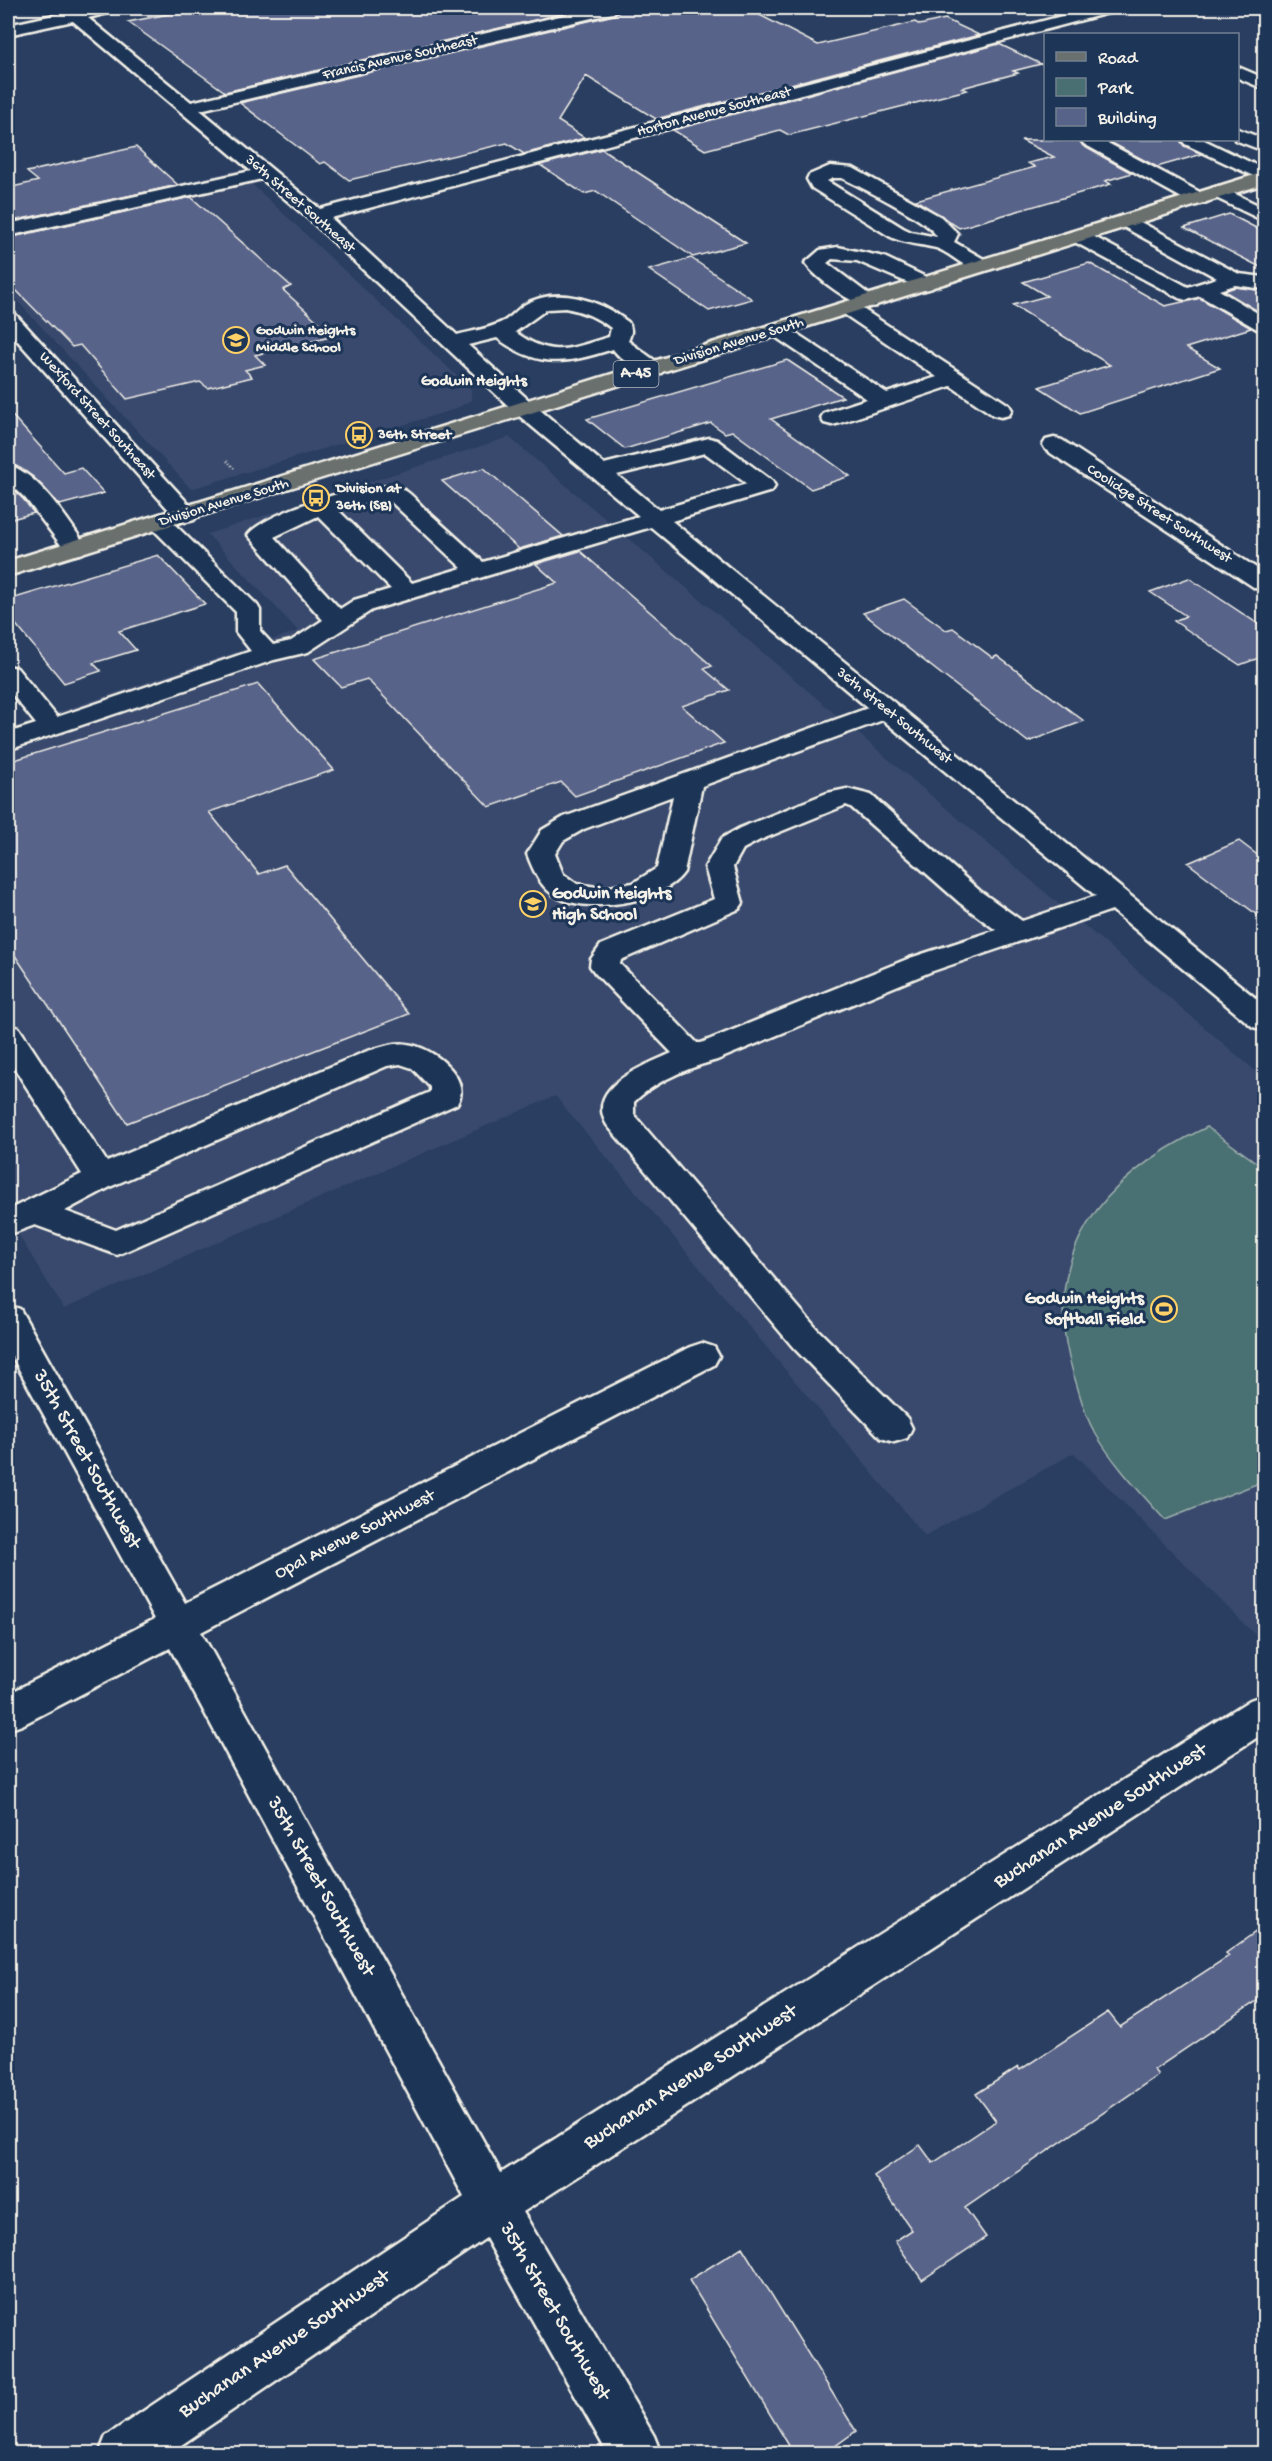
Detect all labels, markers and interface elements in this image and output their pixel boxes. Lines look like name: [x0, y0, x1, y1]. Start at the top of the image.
street label: Francis Avenue Southeast: [320, 31, 481, 85]
legend: [1044, 33, 1239, 141]
text: Road: [1098, 49, 1139, 70]
text: Park: [1097, 79, 1134, 100]
street label: Horton Avenue Southeast: [635, 82, 795, 141]
text: Building: [1097, 109, 1157, 130]
street label: 36th Street Southeast: [240, 151, 360, 258]
street label: Division Avenue South: [671, 314, 806, 371]
place label: Godwin Heights Middle School: [256, 322, 357, 357]
school or university icon: Godwin Heights Middle School: [221, 325, 251, 355]
street label: Wexford Street Southeast: [35, 348, 160, 485]
road number: A-45: [614, 361, 658, 387]
district label: Godwin Heights: [421, 373, 528, 392]
bus stop icon: 36th Street: [344, 420, 374, 450]
place label: 36th Street: [377, 426, 453, 444]
street label: Coolidge Street Southwest: [1083, 460, 1237, 569]
street label: Division Avenue South: [156, 475, 291, 532]
place label: Division at 36th (SB): [334, 480, 402, 515]
bus stop icon: Division at 36th (SB): [301, 483, 331, 513]
street label: 36th Street Southwest: [832, 663, 957, 769]
place label: Godwin Heights High School: [552, 884, 673, 926]
school or university icon: Godwin Heights High School: [518, 889, 548, 919]
place label: Godwin Heights Softball Field: [1025, 1289, 1146, 1331]
sports icon: Godwin Heights Softball Field: [1149, 1294, 1179, 1324]
street label: 35th Street Southwest: [26, 1365, 147, 1556]
street label: Opal Avenue Southwest: [272, 1485, 440, 1584]
street label: Buchanan Avenue Southwest: [989, 1737, 1214, 1896]
street label: 35th Street Southwest: [260, 1792, 381, 1983]
street label: Buchanan Avenue Southwest: [579, 1998, 804, 2157]
street label: 35th Street Southwest: [492, 2218, 616, 2408]
street label: Buchanan Avenue Southwest: [174, 2264, 397, 2426]

